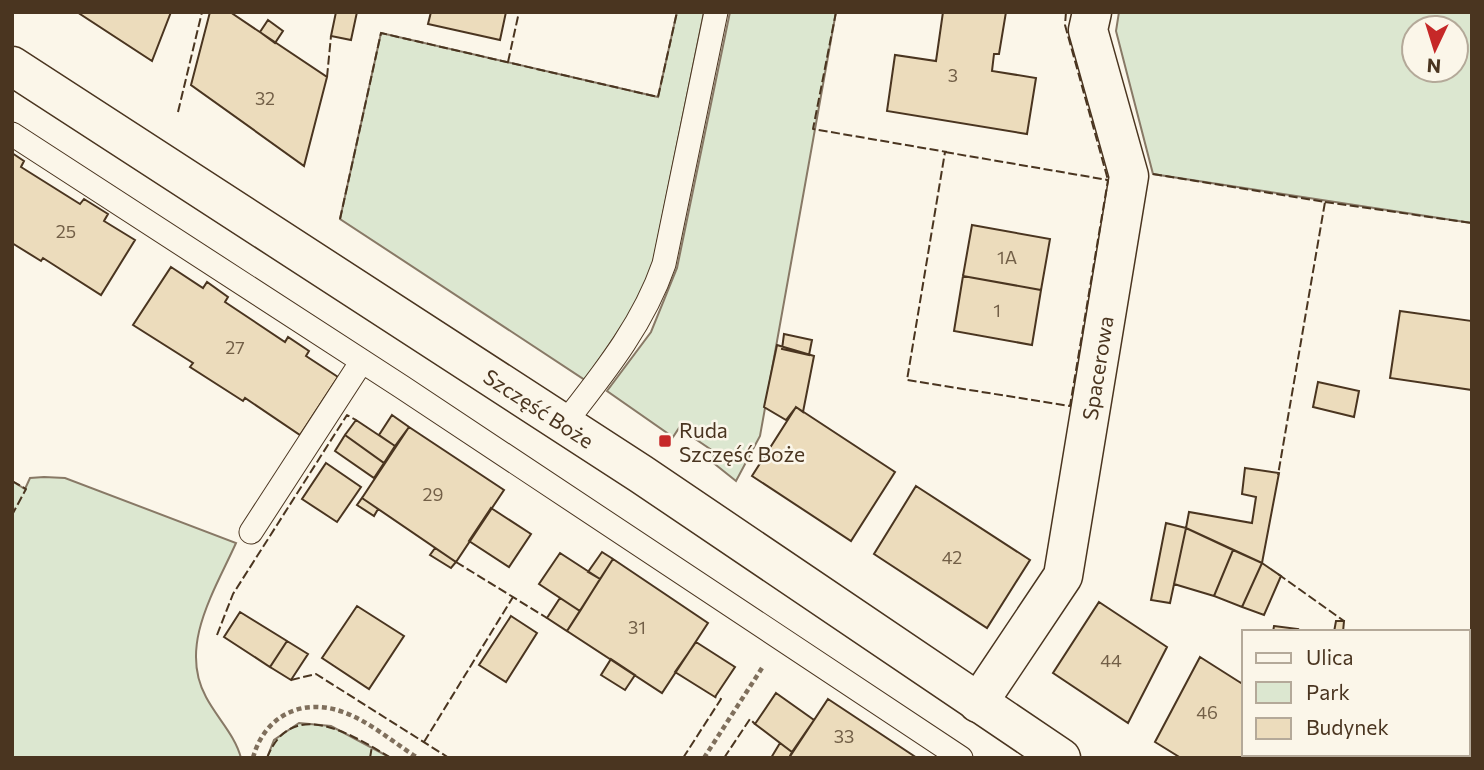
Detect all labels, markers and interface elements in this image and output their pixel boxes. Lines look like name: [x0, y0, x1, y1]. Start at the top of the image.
north arrow: [1400, 14, 1470, 84]
text: N: [1426, 54, 1442, 78]
house number: 3: [948, 64, 958, 86]
house number: 32: [255, 87, 275, 109]
house number: 25: [56, 220, 76, 242]
house number: 1A: [997, 246, 1017, 268]
house number: 1: [993, 299, 1001, 321]
street label: Spacerowa: [1076, 314, 1118, 422]
house number: 27: [225, 336, 245, 358]
street label: Szczęść Boże: [479, 363, 599, 453]
place label: Ruda Szczęść Boże: [679, 417, 805, 466]
marker: Ruda Szczęść Boże: [657, 433, 673, 449]
house number: 29: [423, 483, 443, 505]
house number: 42: [942, 546, 962, 568]
house number: 31: [628, 616, 646, 638]
legend: [1242, 630, 1470, 756]
text: Ulica: [1306, 644, 1353, 669]
house number: 44: [1100, 649, 1122, 671]
text: Park: [1306, 679, 1350, 704]
house number: 46: [1196, 701, 1218, 723]
text: Budynek: [1306, 714, 1389, 739]
house number: 33: [834, 725, 854, 747]

